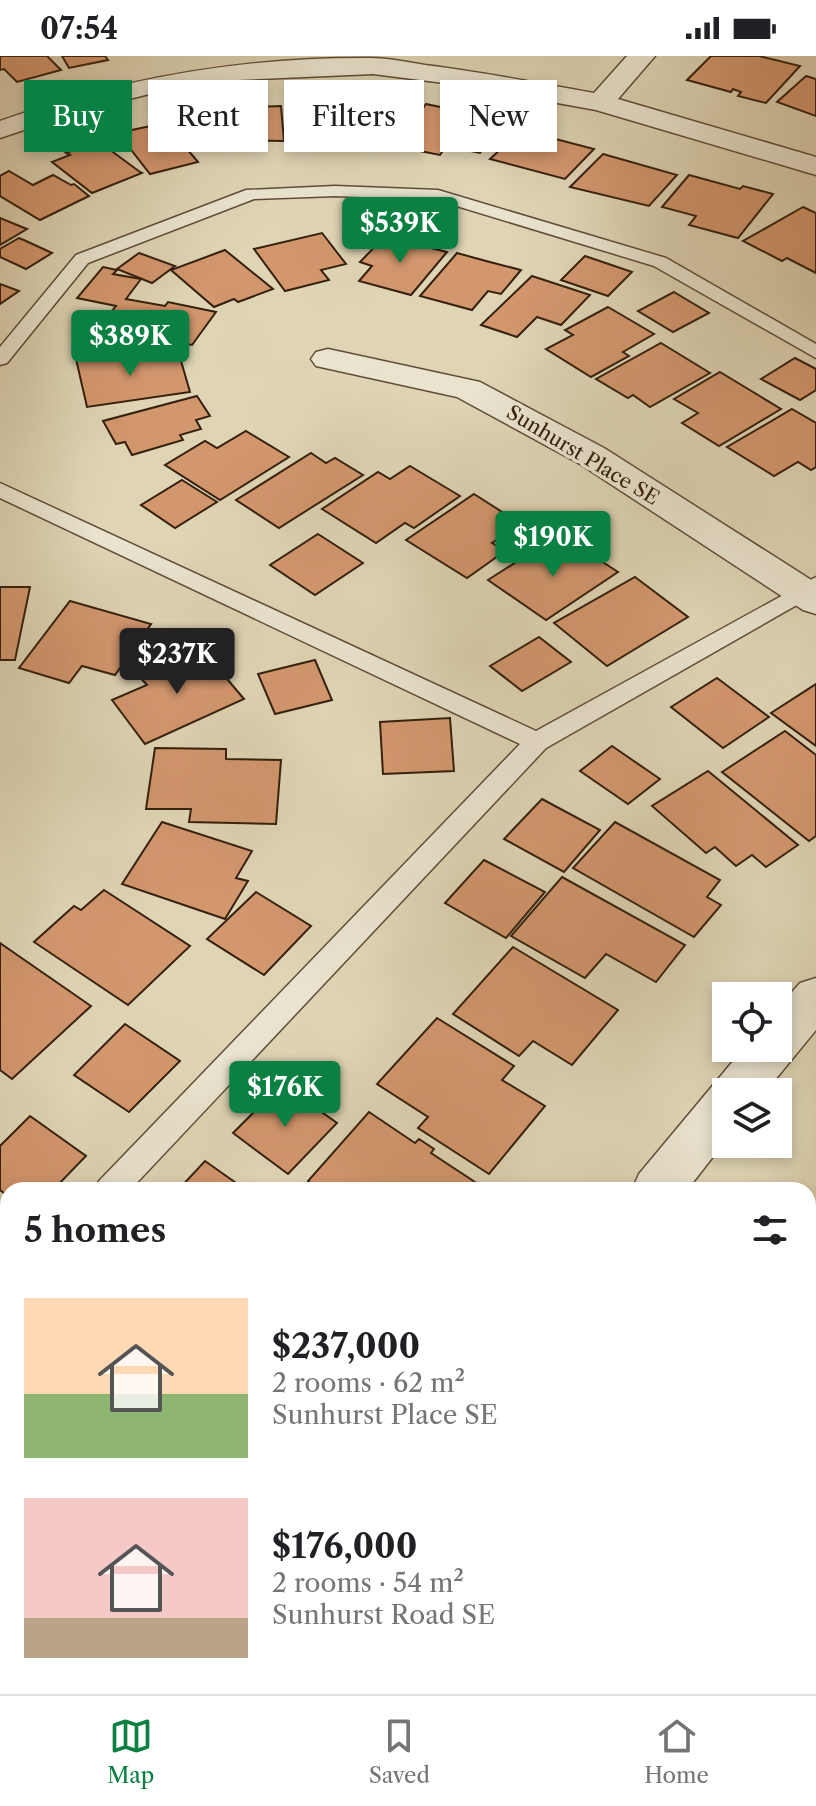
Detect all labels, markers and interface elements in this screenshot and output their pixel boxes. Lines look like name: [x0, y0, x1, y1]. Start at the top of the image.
text: 07:54: [40, 10, 118, 47]
chip: Buy: [24, 80, 132, 152]
chip: Rent: [148, 80, 268, 152]
chip: Filters: [284, 80, 424, 152]
chip: New: [440, 80, 557, 152]
pin: $539K: [344, 197, 456, 265]
text: $539K: [360, 207, 440, 239]
pin: $389K: [74, 310, 186, 378]
text: $389K: [89, 320, 171, 352]
street label: Sunhurst Place SE: [502, 400, 664, 510]
pin: $190K: [497, 511, 609, 579]
text: $190K: [513, 521, 593, 553]
pin: $237K: [121, 628, 233, 696]
text: $237K: [138, 638, 216, 670]
map controls: [712, 982, 792, 1158]
button: locate: [712, 982, 792, 1062]
pin: $176K: [229, 1061, 341, 1129]
text: $176K: [247, 1071, 323, 1103]
button: layers: [712, 1078, 792, 1158]
icon: filters: [748, 1208, 792, 1252]
text: 5 homes: [24, 1209, 166, 1251]
text: $237,000: [272, 1325, 420, 1367]
icon: home: [88, 1330, 184, 1426]
text: 2 rooms · 62 m²: [272, 1367, 465, 1399]
text: Sunhurst Place SE: [272, 1399, 498, 1431]
text: $176,000: [272, 1525, 417, 1567]
icon: home: [88, 1530, 184, 1626]
text: 2 rooms · 54 m²: [272, 1567, 464, 1599]
text: Sunhurst Road SE: [272, 1599, 495, 1631]
tab: Map: [107, 1714, 154, 1789]
tab: Saved: [369, 1714, 430, 1789]
tab: Home: [644, 1714, 709, 1789]

